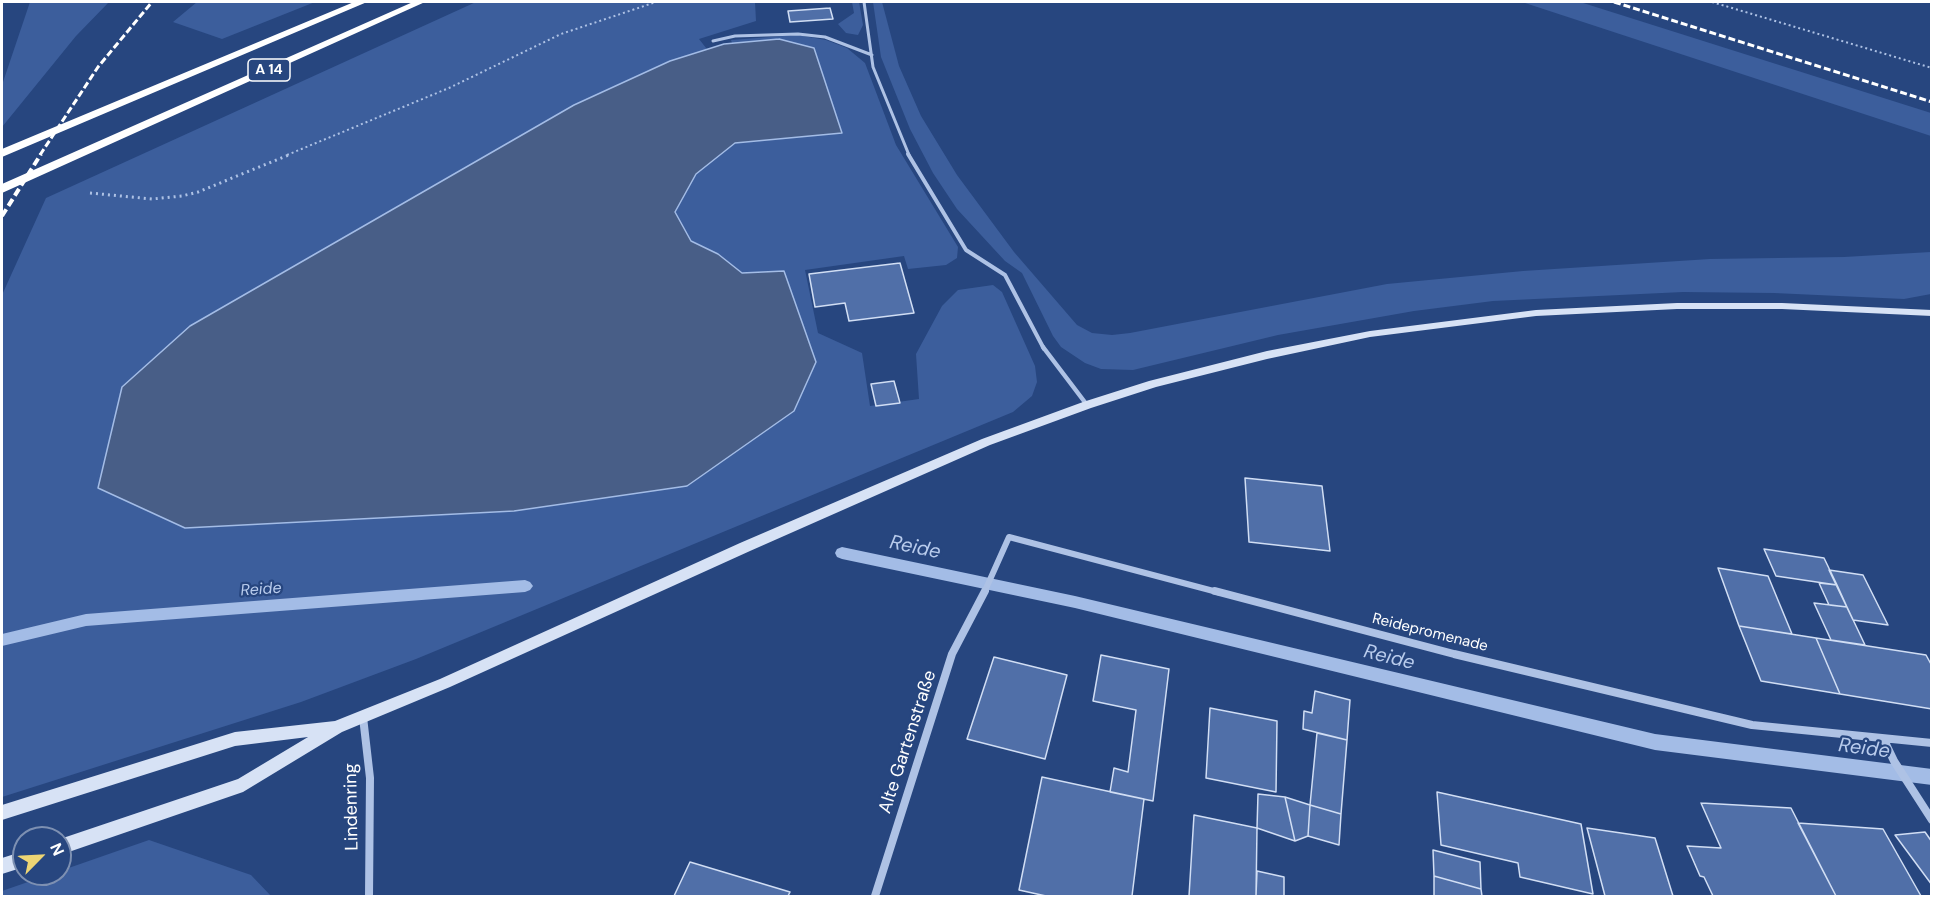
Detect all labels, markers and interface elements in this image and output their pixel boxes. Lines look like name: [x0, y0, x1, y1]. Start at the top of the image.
road number: A 14: [248, 59, 290, 81]
water label: Reide: [887, 531, 943, 565]
water label: Reide: [240, 579, 282, 601]
street label: Reidepromenade: [1370, 610, 1490, 656]
water label: Reide: [1361, 640, 1417, 676]
street label: Alte Gartenstraße: [875, 668, 941, 816]
water label: Reide: [1837, 734, 1891, 764]
street label: Lindenring: [340, 763, 364, 851]
north arrow: [12, 826, 72, 886]
text: N: [45, 840, 69, 859]

